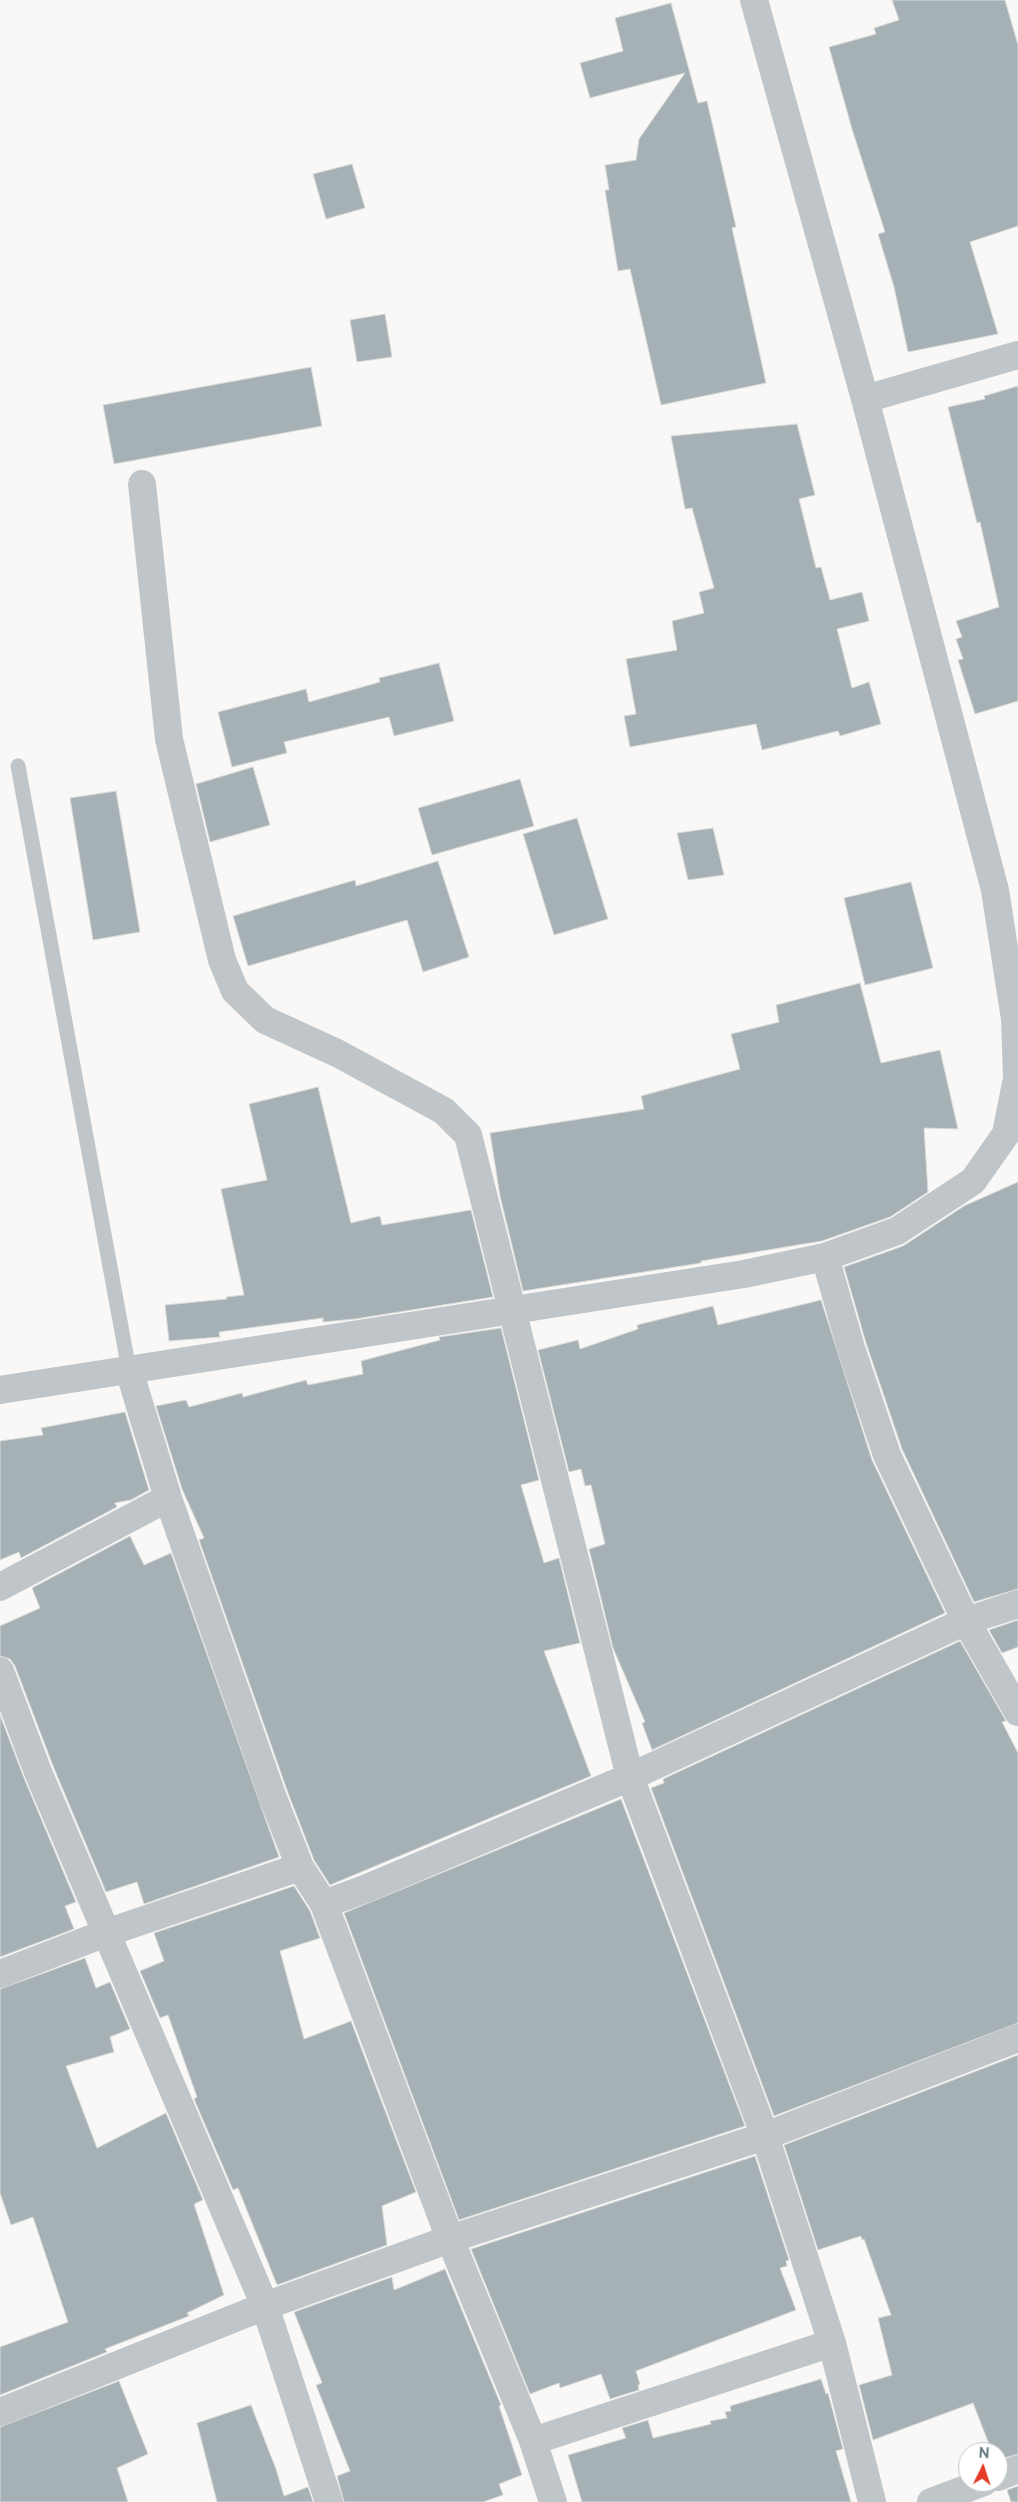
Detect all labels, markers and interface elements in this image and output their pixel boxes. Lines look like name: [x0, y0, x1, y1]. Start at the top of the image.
north arrow: [958, 2442, 1008, 2492]
text: N: [978, 2445, 990, 2461]

